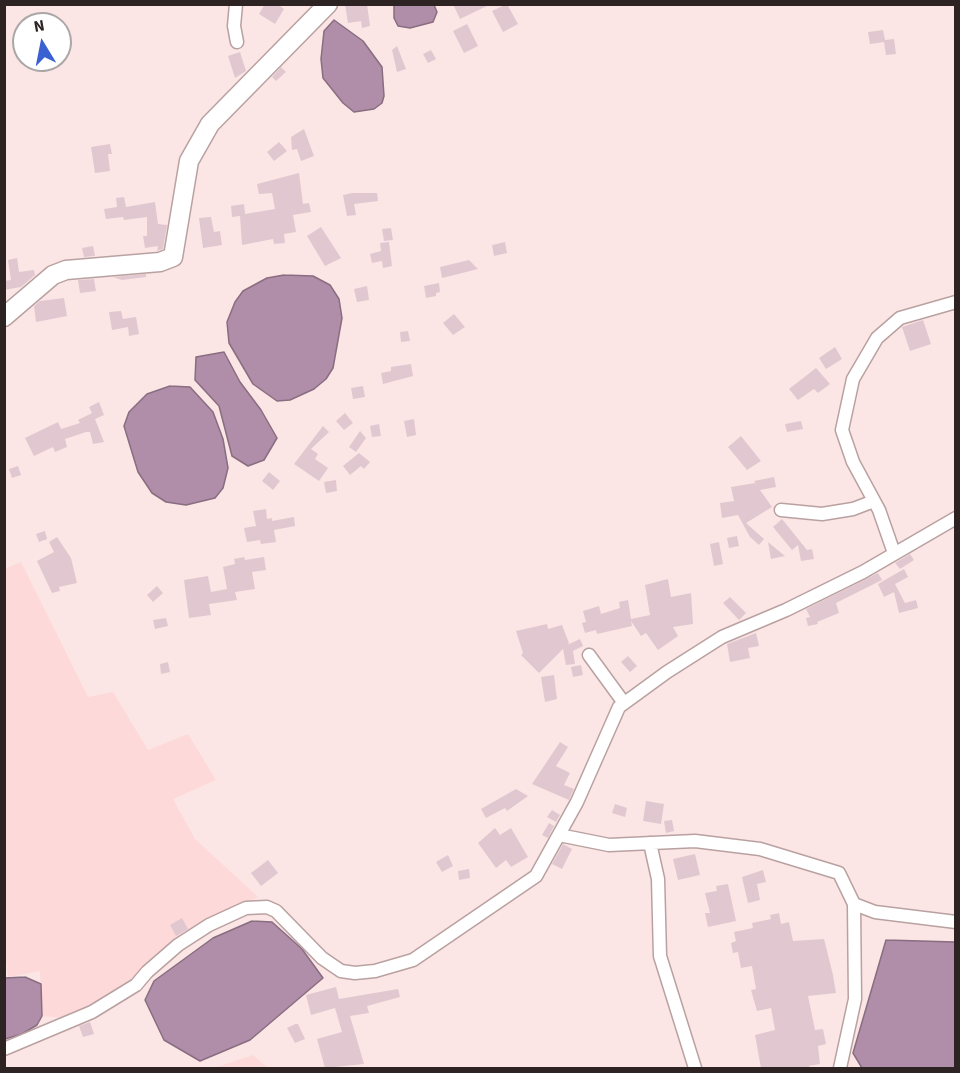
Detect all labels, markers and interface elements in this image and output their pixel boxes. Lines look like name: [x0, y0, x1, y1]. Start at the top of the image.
north arrow: [12, 12, 72, 72]
text: N: [32, 14, 46, 38]

